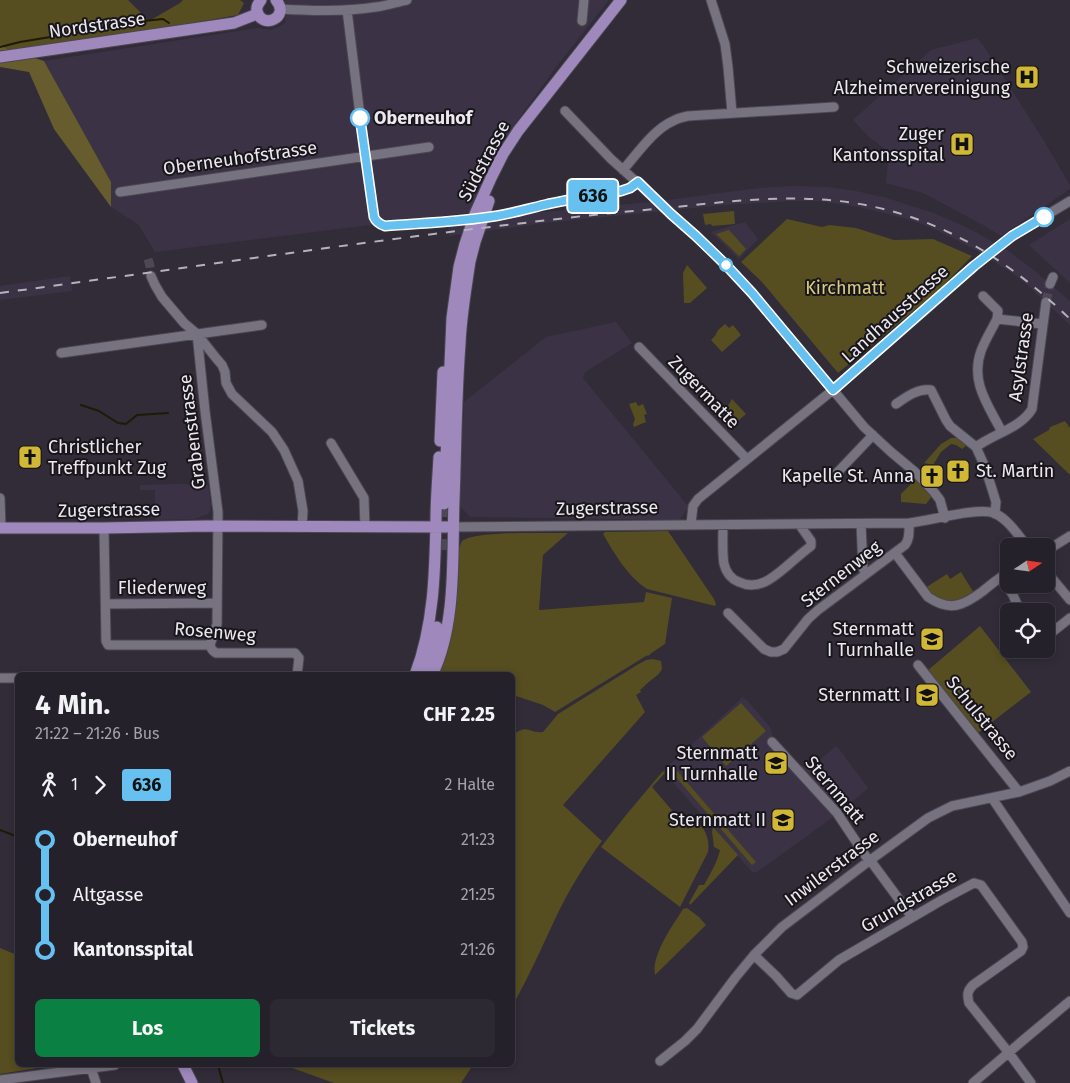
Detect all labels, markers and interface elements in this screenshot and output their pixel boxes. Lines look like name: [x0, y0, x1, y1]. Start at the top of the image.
street label: Nordstrasse: [47, 7, 147, 43]
place label: Schweizerische Alzheimervereinigung: [834, 56, 1011, 99]
hospital icon: Schweizerische Alzheimervereinigung: [1014, 64, 1040, 90]
place label: Oberneuhof: [374, 107, 474, 129]
marker: Oberneuhof: [350, 108, 370, 128]
street label: Südstrasse: [454, 117, 514, 205]
place label: Zuger Kantonsspital: [832, 123, 944, 166]
hospital icon: Zuger Kantonsspital: [949, 131, 975, 157]
street label: Oberneuhofstrasse: [162, 136, 318, 180]
line badge: 636: [564, 180, 622, 212]
text: 636: [578, 185, 608, 207]
unlabelled marker: [1034, 207, 1054, 227]
unlabelled marker: [719, 258, 733, 272]
street label: Landhausstrasse: [837, 260, 953, 368]
park label: Kirchmatt: [805, 277, 885, 299]
street label: Asylstrasse: [1004, 311, 1038, 403]
street label: Zugermatte: [664, 351, 744, 433]
street label: Grabenstrasse: [174, 373, 210, 491]
place label: Christlicher Treffpunkt Zug: [48, 436, 167, 479]
church icon: Christlicher Treffpunkt Zug: [17, 444, 43, 470]
church icon: St. Martin: [945, 458, 971, 484]
place label: St. Martin: [976, 460, 1054, 482]
church icon: Kapelle St. Anna: [919, 463, 945, 489]
place label: Kapelle St. Anna: [782, 465, 914, 487]
street label: Zugerstrasse: [556, 496, 658, 520]
street label: Zugerstrasse: [58, 498, 160, 522]
street label: Sternenweg: [796, 535, 886, 612]
north arrow: [1000, 538, 1055, 592]
map controls: [1000, 538, 1055, 658]
street label: Fliederweg: [118, 577, 207, 599]
button: locate: [1000, 603, 1055, 658]
street label: Rosenweg: [173, 617, 257, 647]
place label: Sternmatt I Turnhalle: [827, 618, 914, 661]
school or university icon: Sternmatt I Turnhalle: [919, 626, 945, 652]
street label: Schulstrasse: [941, 671, 1023, 765]
school or university icon: Sternmatt I: [914, 682, 940, 708]
place label: Sternmatt I: [818, 684, 910, 706]
text: 4 Min.: [35, 688, 110, 721]
text: CHF 2.25: [423, 703, 495, 726]
text: 21:22 – 21:26 · Bus: [35, 724, 160, 743]
place label: Sternmatt II Turnhalle: [666, 742, 758, 785]
school or university icon: Sternmatt II Turnhalle: [763, 750, 789, 776]
street label: Sternmatt: [800, 752, 870, 829]
icon: walk: [35, 771, 63, 799]
icon: forward: [86, 771, 114, 799]
text: 636: [132, 774, 161, 796]
text: 1: [71, 775, 78, 794]
text: 2 Halte: [444, 775, 495, 794]
school or university icon: Sternmatt II: [770, 807, 796, 833]
place label: Sternmatt II: [669, 809, 766, 831]
street label: Inwilerstrasse: [780, 825, 884, 911]
text: Oberneuhof: [73, 828, 177, 851]
text: 21:23: [461, 830, 495, 849]
street label: Grundstrasse: [857, 865, 961, 937]
text: Altgasse: [73, 883, 144, 906]
text: 21:25: [461, 885, 495, 904]
text: Kantonsspital: [73, 938, 193, 961]
text: 21:26: [460, 940, 495, 959]
button: Los: [35, 999, 260, 1057]
button: Tickets: [270, 999, 495, 1057]

